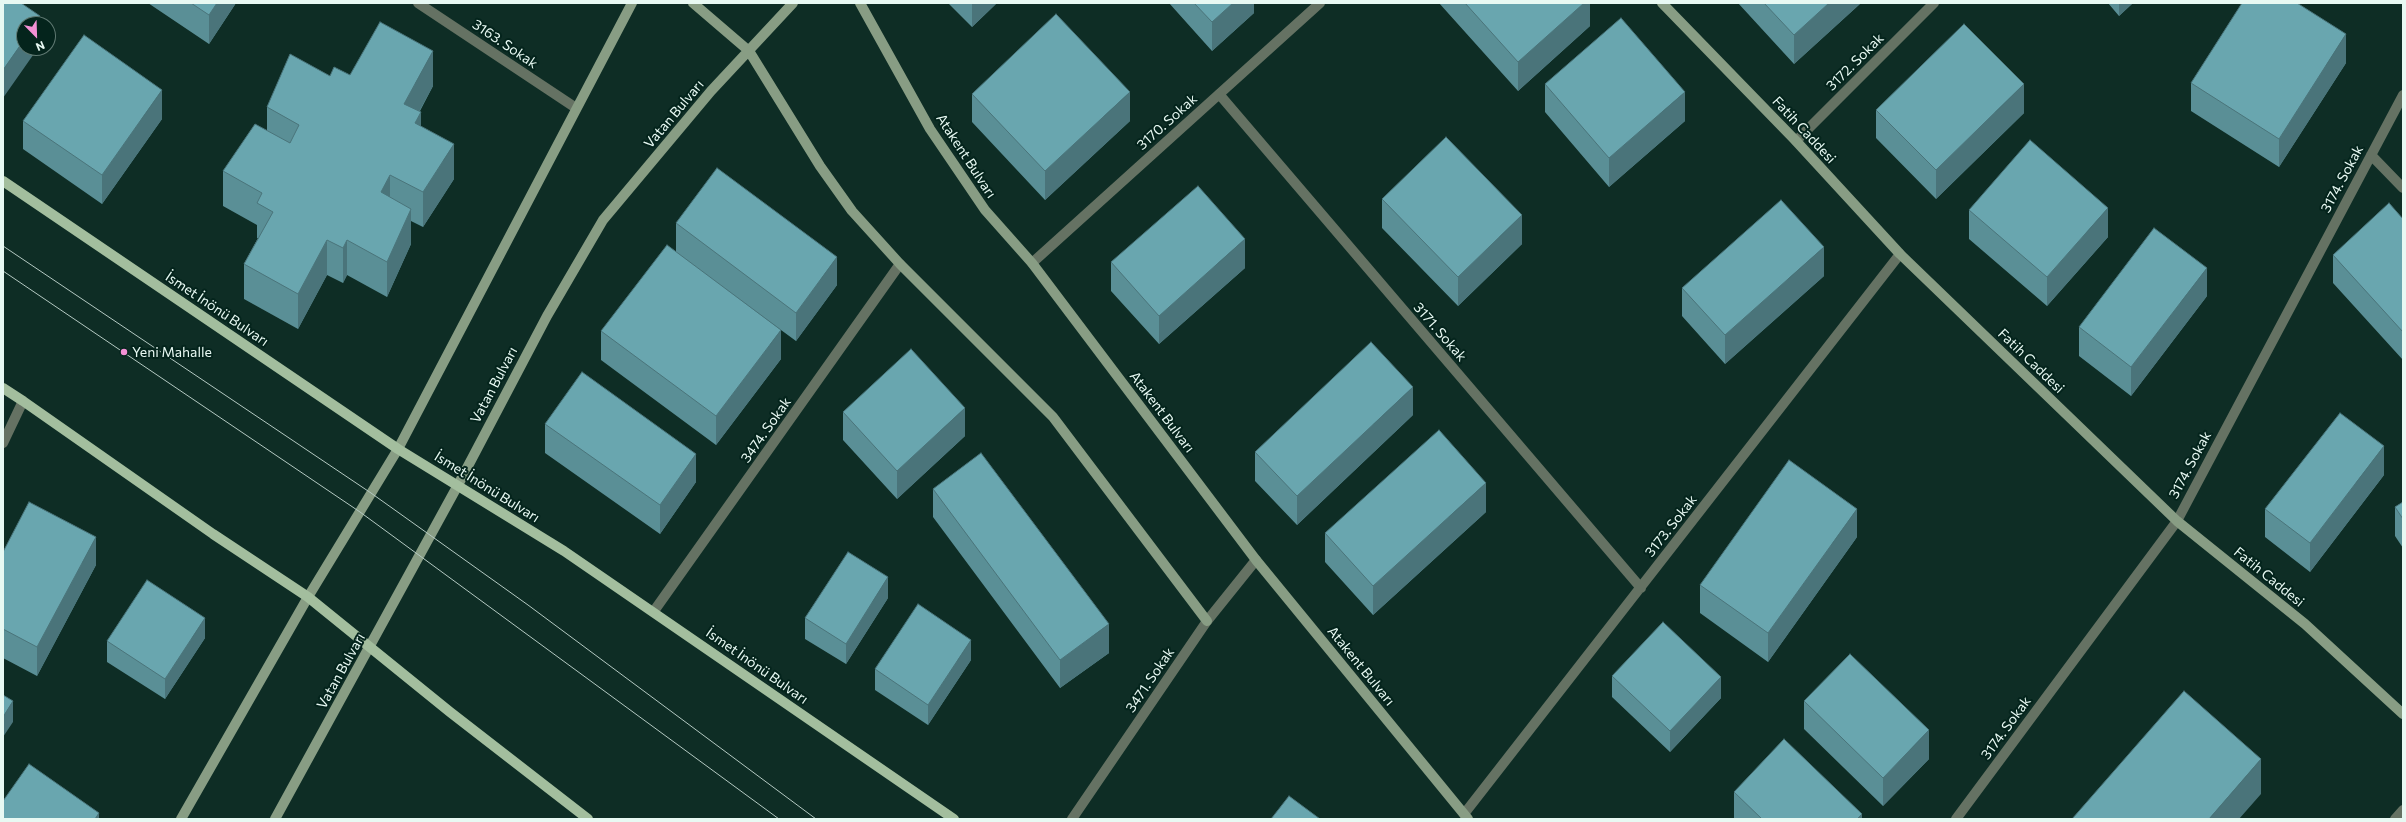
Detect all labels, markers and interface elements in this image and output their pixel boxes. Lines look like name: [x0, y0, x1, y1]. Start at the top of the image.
north arrow: [16, 16, 56, 56]
street label: 3163. Sokak: [469, 16, 541, 72]
street label: 3172. Sokak: [1823, 30, 1887, 94]
text: N: [34, 39, 47, 54]
street label: Vatan Bulvarı: [641, 76, 707, 152]
street label: 3170. Sokak: [1133, 91, 1201, 153]
street label: Fatih Caddesi: [1769, 93, 1839, 167]
street label: Atakent Bulvarı: [932, 111, 1000, 201]
street label: 3174. Sokak: [2317, 142, 2367, 216]
street label: İsmet İnönü Bulvarı: [162, 268, 272, 350]
street label: 3171. Sokak: [1410, 299, 1470, 365]
street label: Fatih Caddesi: [1994, 325, 2068, 397]
place label: Yeni Mahalle: [132, 344, 212, 360]
street label: Vatan Bulvarı: [467, 344, 521, 426]
marker: Yeni Mahalle: [119, 347, 129, 357]
street label: Atakent Bulvarı: [1126, 368, 1198, 456]
street label: 3474. Sokak: [737, 394, 795, 466]
street label: 3174. Sokak: [2165, 428, 2215, 502]
street label: İsmet İnönü Bulvarı: [431, 448, 543, 526]
street label: 3173. Sokak: [1642, 492, 1700, 560]
street label: Fatih Caddesi: [2230, 544, 2308, 610]
street label: Atakent Bulvarı: [1324, 623, 1398, 709]
street label: İsmet İnönü Bulvarı: [703, 624, 811, 708]
street label: Vatan Bulvarı: [313, 630, 369, 712]
street label: 3471. Sokak: [1122, 644, 1178, 716]
street label: 3174. Sokak: [1977, 693, 2035, 763]

